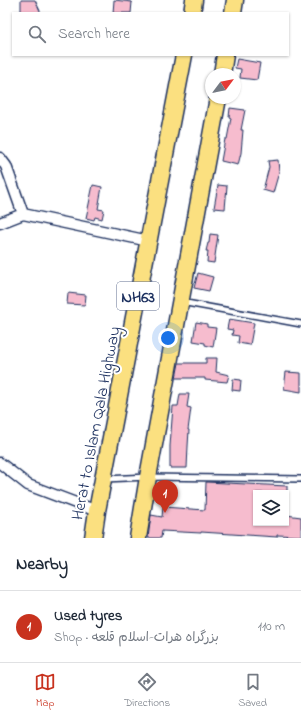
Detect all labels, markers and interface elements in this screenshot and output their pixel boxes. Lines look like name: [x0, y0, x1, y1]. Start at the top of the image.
search box: [12, 12, 289, 56]
icon: search: [26, 23, 48, 45]
text: Search here: [58, 23, 130, 45]
north arrow: [205, 68, 241, 104]
road number: NH63: [117, 282, 159, 310]
street label: Herat to Islam Qala Highway: [65, 324, 130, 523]
your location: [158, 328, 178, 348]
pin: 1: [152, 480, 178, 513]
map controls: [253, 490, 289, 526]
button: layers: [253, 490, 289, 526]
text: Nearby: [16, 552, 68, 577]
text: Used tyres: [54, 605, 122, 627]
text: 1: [27, 617, 31, 636]
text: 110 m: [258, 617, 285, 636]
text: Shop · بزرگراه هرات-اسلام قلعه: [54, 628, 219, 647]
tab: Map: [34, 671, 56, 711]
tab: Directions: [124, 671, 170, 711]
tab: Saved: [238, 671, 267, 711]

